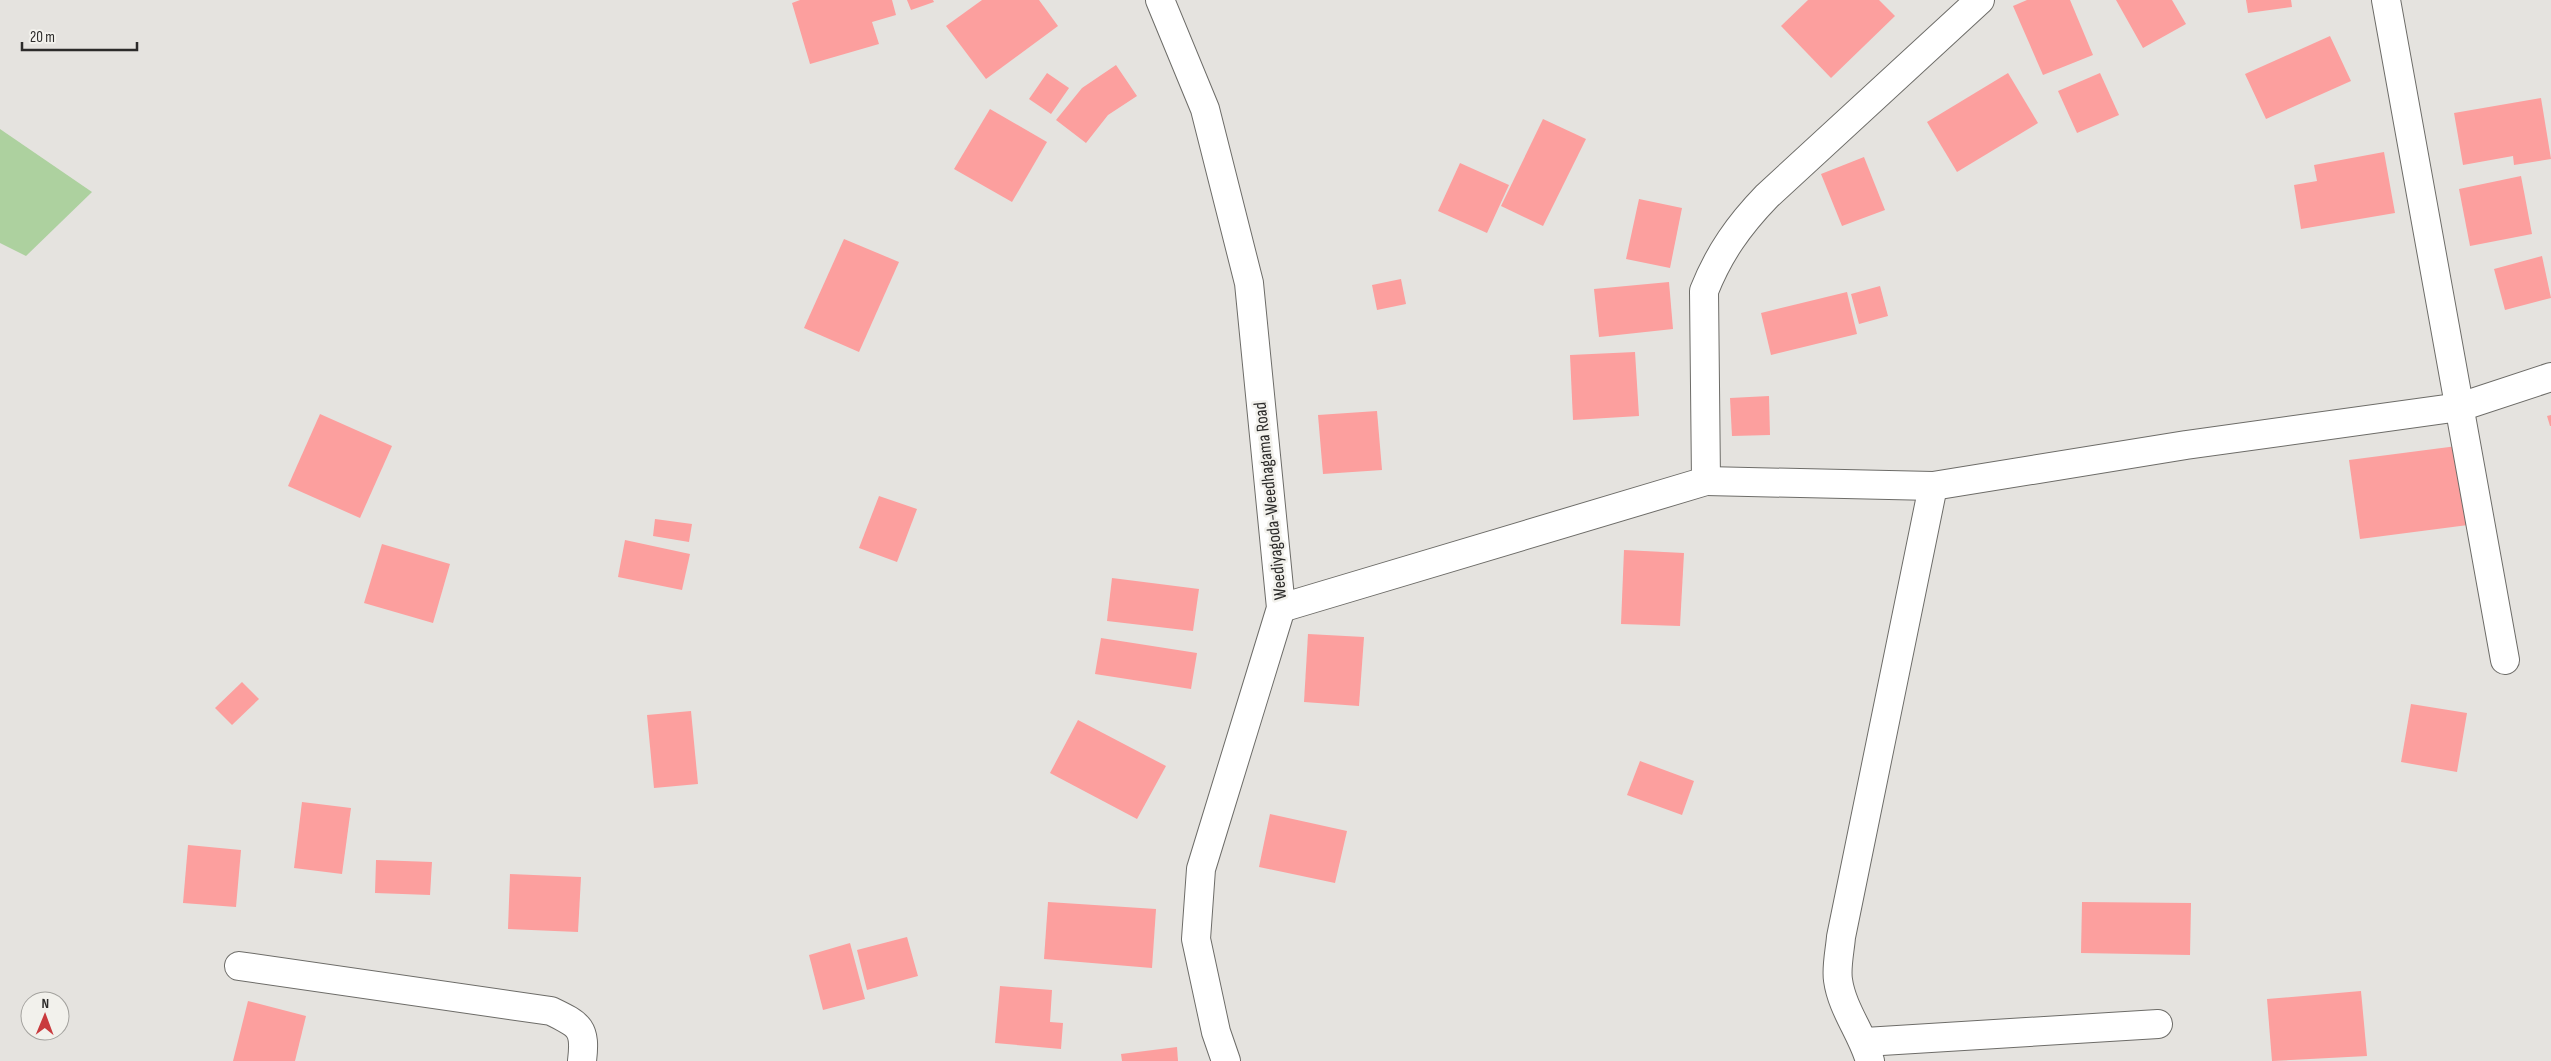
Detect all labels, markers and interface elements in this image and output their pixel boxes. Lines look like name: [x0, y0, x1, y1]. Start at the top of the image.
scale bar: [22, 20, 138, 52]
text: 20 m: [30, 28, 55, 47]
street label: Weediyagoda-Weedhagama Road: [1250, 401, 1291, 601]
north arrow: [20, 991, 70, 1041]
text: N: [41, 995, 49, 1012]

